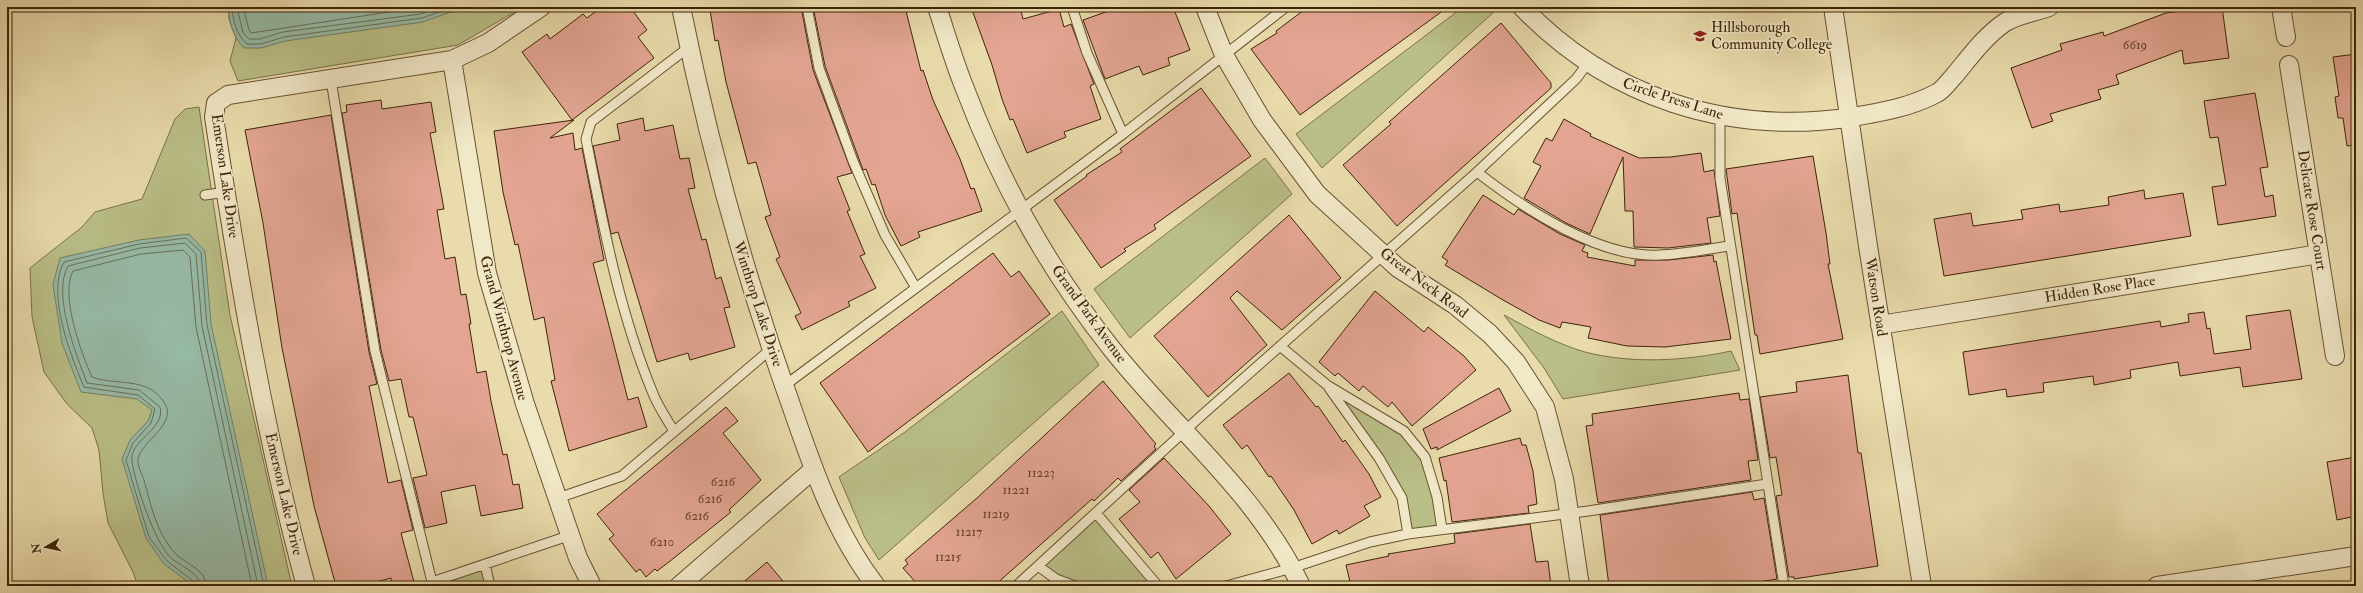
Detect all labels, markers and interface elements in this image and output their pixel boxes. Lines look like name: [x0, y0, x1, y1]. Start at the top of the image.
place label: Hillsborough Community College: [1711, 18, 1832, 54]
school or university icon: Hillsborough Community College: [1692, 28, 1708, 44]
house number: 6619: [2123, 37, 2147, 53]
street label: Circle Press Lane: [1620, 74, 1726, 124]
street label: Emerson Lake Drive: [207, 113, 243, 239]
street label: Delicate Rose Court: [2293, 148, 2331, 272]
street label: Winthrop Lake Drive: [727, 238, 787, 369]
street label: Great Neck Road: [1376, 244, 1472, 323]
street label: Grand Winthrop Avenue: [475, 254, 532, 403]
street label: Watson Road: [1860, 255, 1892, 338]
street label: Grand Park Avenue: [1047, 261, 1131, 367]
street label: Hidden Rose Place: [2043, 271, 2157, 307]
street label: Emerson Lake Drive: [261, 431, 307, 557]
house number: 11223: [1027, 465, 1055, 481]
house number: 6216: [711, 474, 737, 490]
house number: 11221: [1002, 482, 1030, 498]
house number: 6216: [698, 491, 724, 507]
house number: 11219: [982, 506, 1010, 522]
house number: 6216: [685, 508, 711, 524]
house number: 11217: [956, 524, 982, 540]
north arrow: [26, 527, 66, 567]
house number: 6210: [650, 534, 674, 550]
text: N: [29, 541, 44, 555]
house number: 11215: [935, 549, 961, 565]

